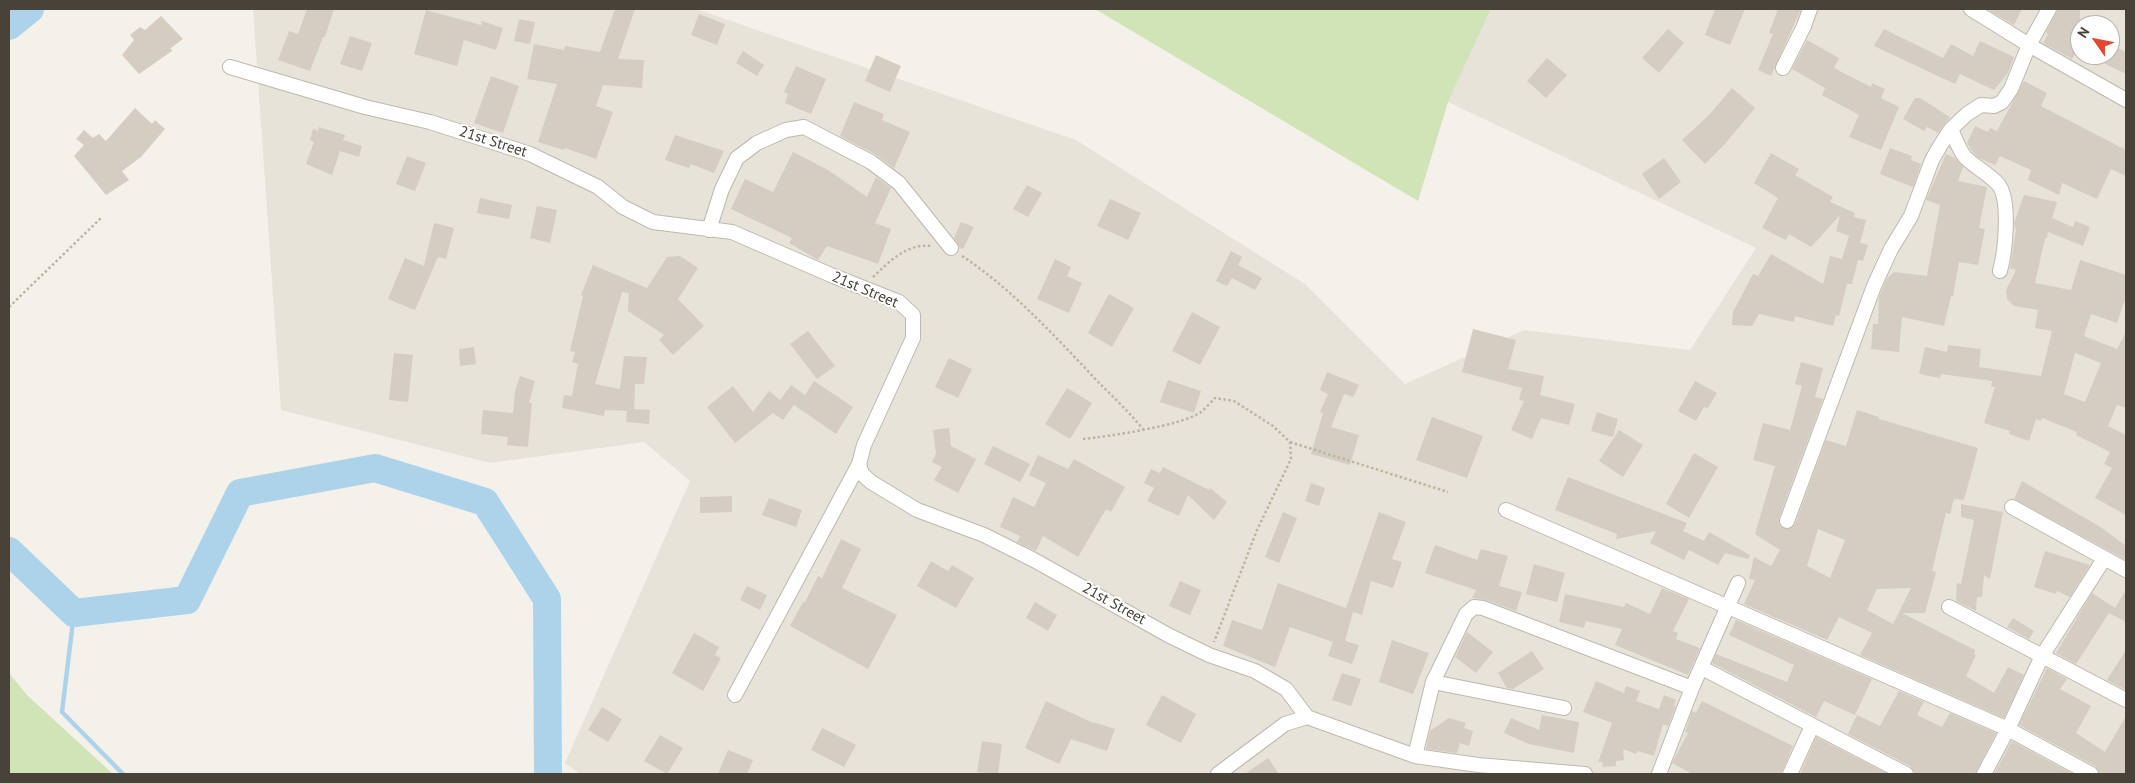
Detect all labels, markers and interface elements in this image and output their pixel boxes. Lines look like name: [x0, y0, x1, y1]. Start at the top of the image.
north arrow: [2070, 15, 2120, 65]
text: N: [2073, 24, 2093, 41]
street label: 21st Street: [457, 123, 529, 161]
street label: 21st Street: [829, 268, 901, 312]
street label: 21st Street: [1079, 579, 1149, 629]

